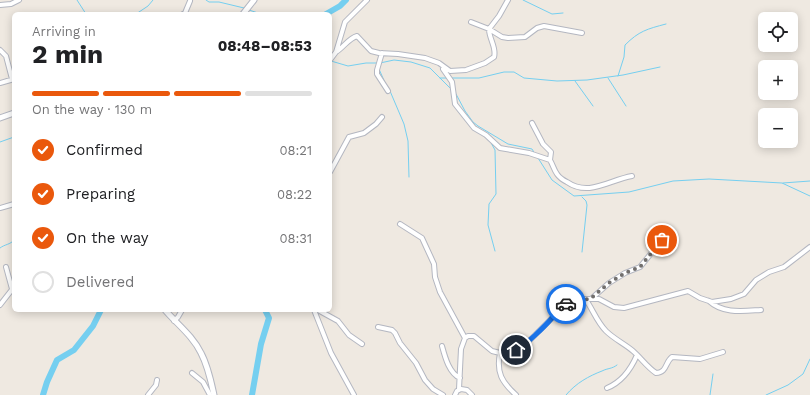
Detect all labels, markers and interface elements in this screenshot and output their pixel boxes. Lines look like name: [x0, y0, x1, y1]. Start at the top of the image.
map controls: [758, 12, 798, 148]
button: locate: [758, 12, 798, 52]
text: Arriving in: [32, 24, 96, 39]
text: 08:48–08:53: [218, 37, 312, 55]
text: 2 min: [32, 39, 103, 69]
button: +: [758, 60, 798, 100]
text: On the way · 130 m: [32, 102, 152, 117]
button: −: [758, 108, 798, 148]
icon: check: [32, 139, 54, 161]
text: Confirmed: [66, 141, 143, 159]
text: 08:21: [279, 143, 312, 158]
icon: check: [32, 183, 54, 205]
text: Preparing: [66, 185, 135, 203]
text: 08:22: [277, 187, 312, 202]
pin: [645, 223, 679, 257]
icon: check: [32, 227, 54, 249]
text: On the way: [66, 229, 148, 247]
icon: bag: [651, 229, 673, 251]
text: 08:31: [279, 231, 312, 246]
text: Delivered: [66, 273, 134, 291]
courier: [546, 284, 586, 324]
icon: car: [555, 293, 577, 315]
pin: [499, 333, 533, 367]
icon: home: [505, 339, 527, 361]

